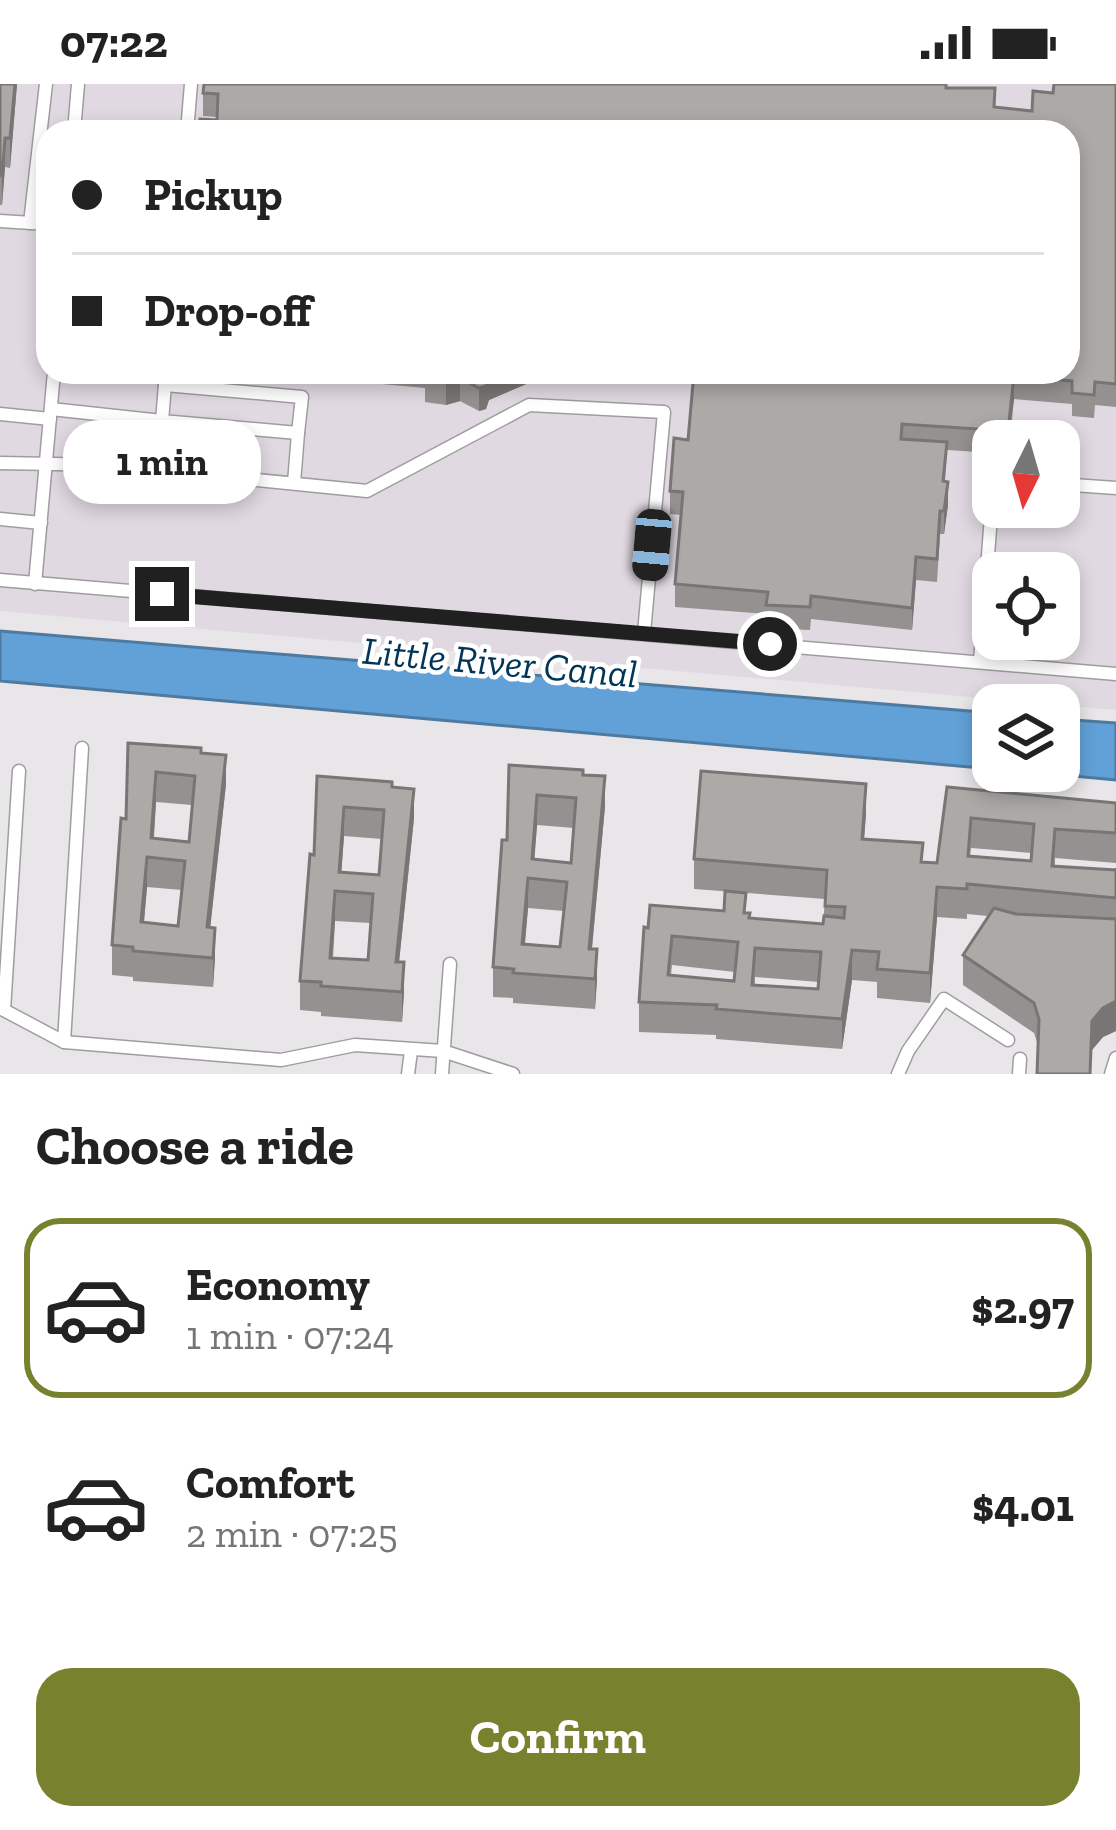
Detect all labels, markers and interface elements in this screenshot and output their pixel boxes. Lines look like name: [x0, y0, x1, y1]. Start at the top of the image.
text: 07:22: [60, 15, 168, 69]
text: Pickup: [144, 168, 282, 222]
text: Drop-off: [144, 284, 312, 338]
callout: 1 min: [63, 420, 261, 504]
north arrow: [972, 420, 1080, 528]
map controls: [972, 420, 1080, 792]
text: 1 min: [116, 438, 208, 485]
car: [631, 508, 673, 582]
button: locate: [972, 552, 1080, 660]
route end: [135, 567, 189, 621]
route start: [743, 617, 797, 671]
water label: Little River Canal: [361, 627, 639, 697]
button: layers: [972, 684, 1080, 792]
text: Choose a ride: [36, 1113, 354, 1178]
icon: car: [42, 1254, 150, 1362]
text: Economy: [186, 1258, 370, 1312]
text: $2.97: [971, 1281, 1074, 1335]
text: 1 min · 07:24: [186, 1312, 394, 1359]
icon: car: [42, 1452, 150, 1560]
text: Comfort: [186, 1456, 354, 1510]
text: $4.01: [972, 1479, 1074, 1533]
text: 2 min · 07:25: [186, 1510, 398, 1557]
button: Confirm: [36, 1668, 1080, 1806]

